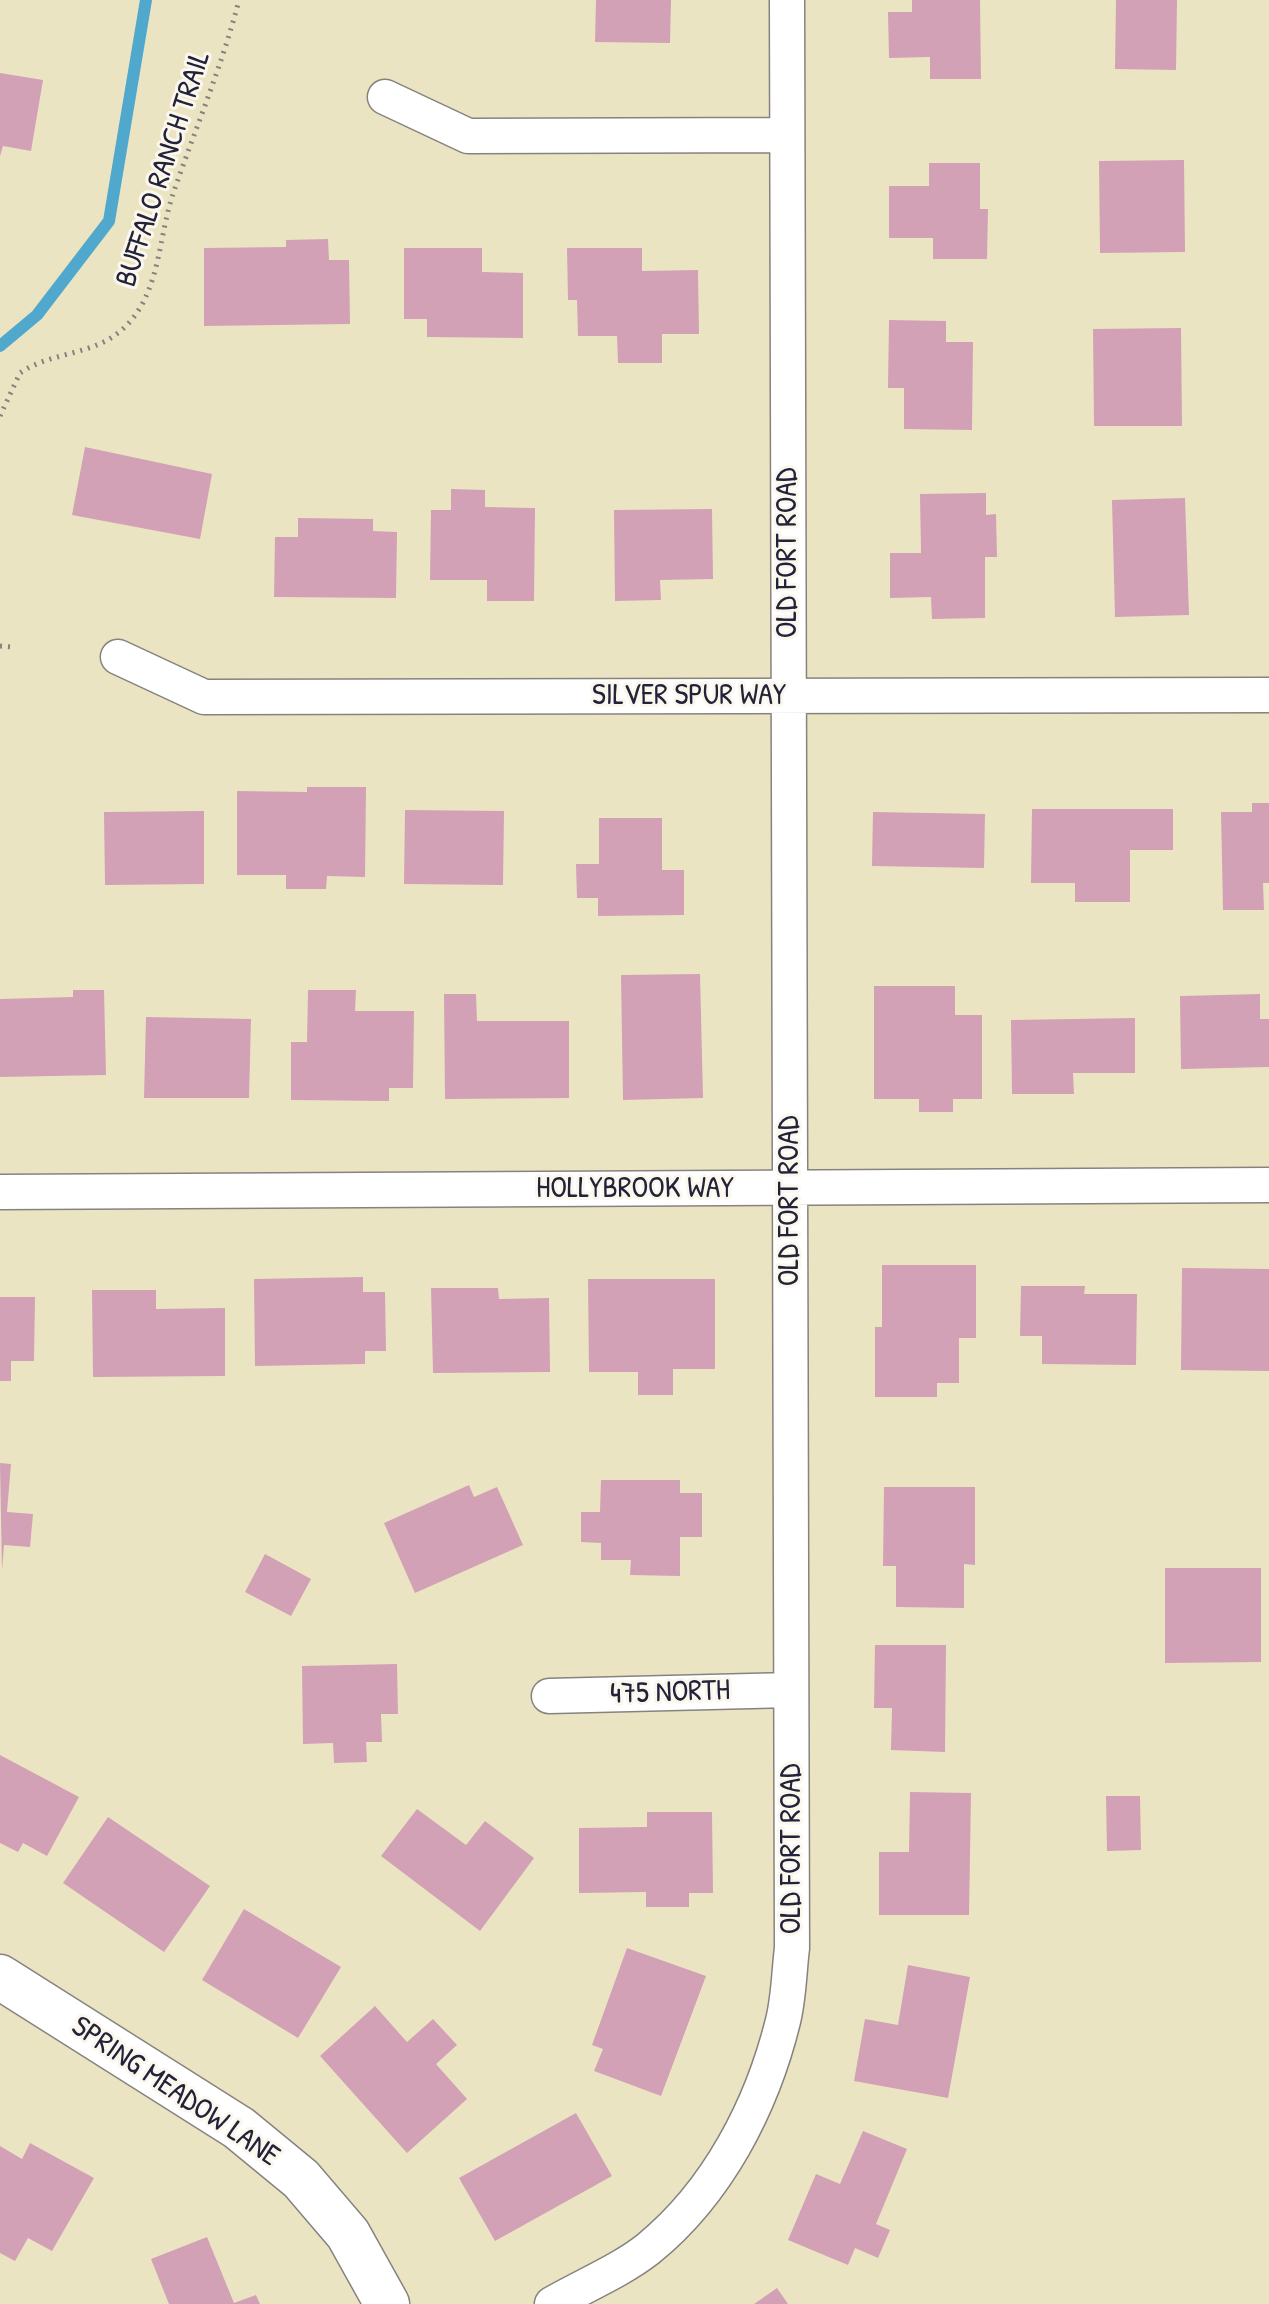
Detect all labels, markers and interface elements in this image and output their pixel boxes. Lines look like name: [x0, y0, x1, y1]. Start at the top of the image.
street label: BUFFALO RANCH TRAIL: [109, 47, 219, 291]
street label: OLD FORT ROAD: [770, 468, 806, 638]
street label: SILVER SPUR WAY: [592, 678, 786, 714]
street label: OLD FORT ROAD: [772, 1116, 808, 1286]
street label: HOLLYBROOK WAY: [536, 1171, 734, 1207]
street label: 475 NORTH: [609, 1673, 731, 1713]
street label: OLD FORT ROAD: [774, 1764, 810, 1934]
street label: SPRING MEADOW LANE: [64, 2009, 286, 2175]

